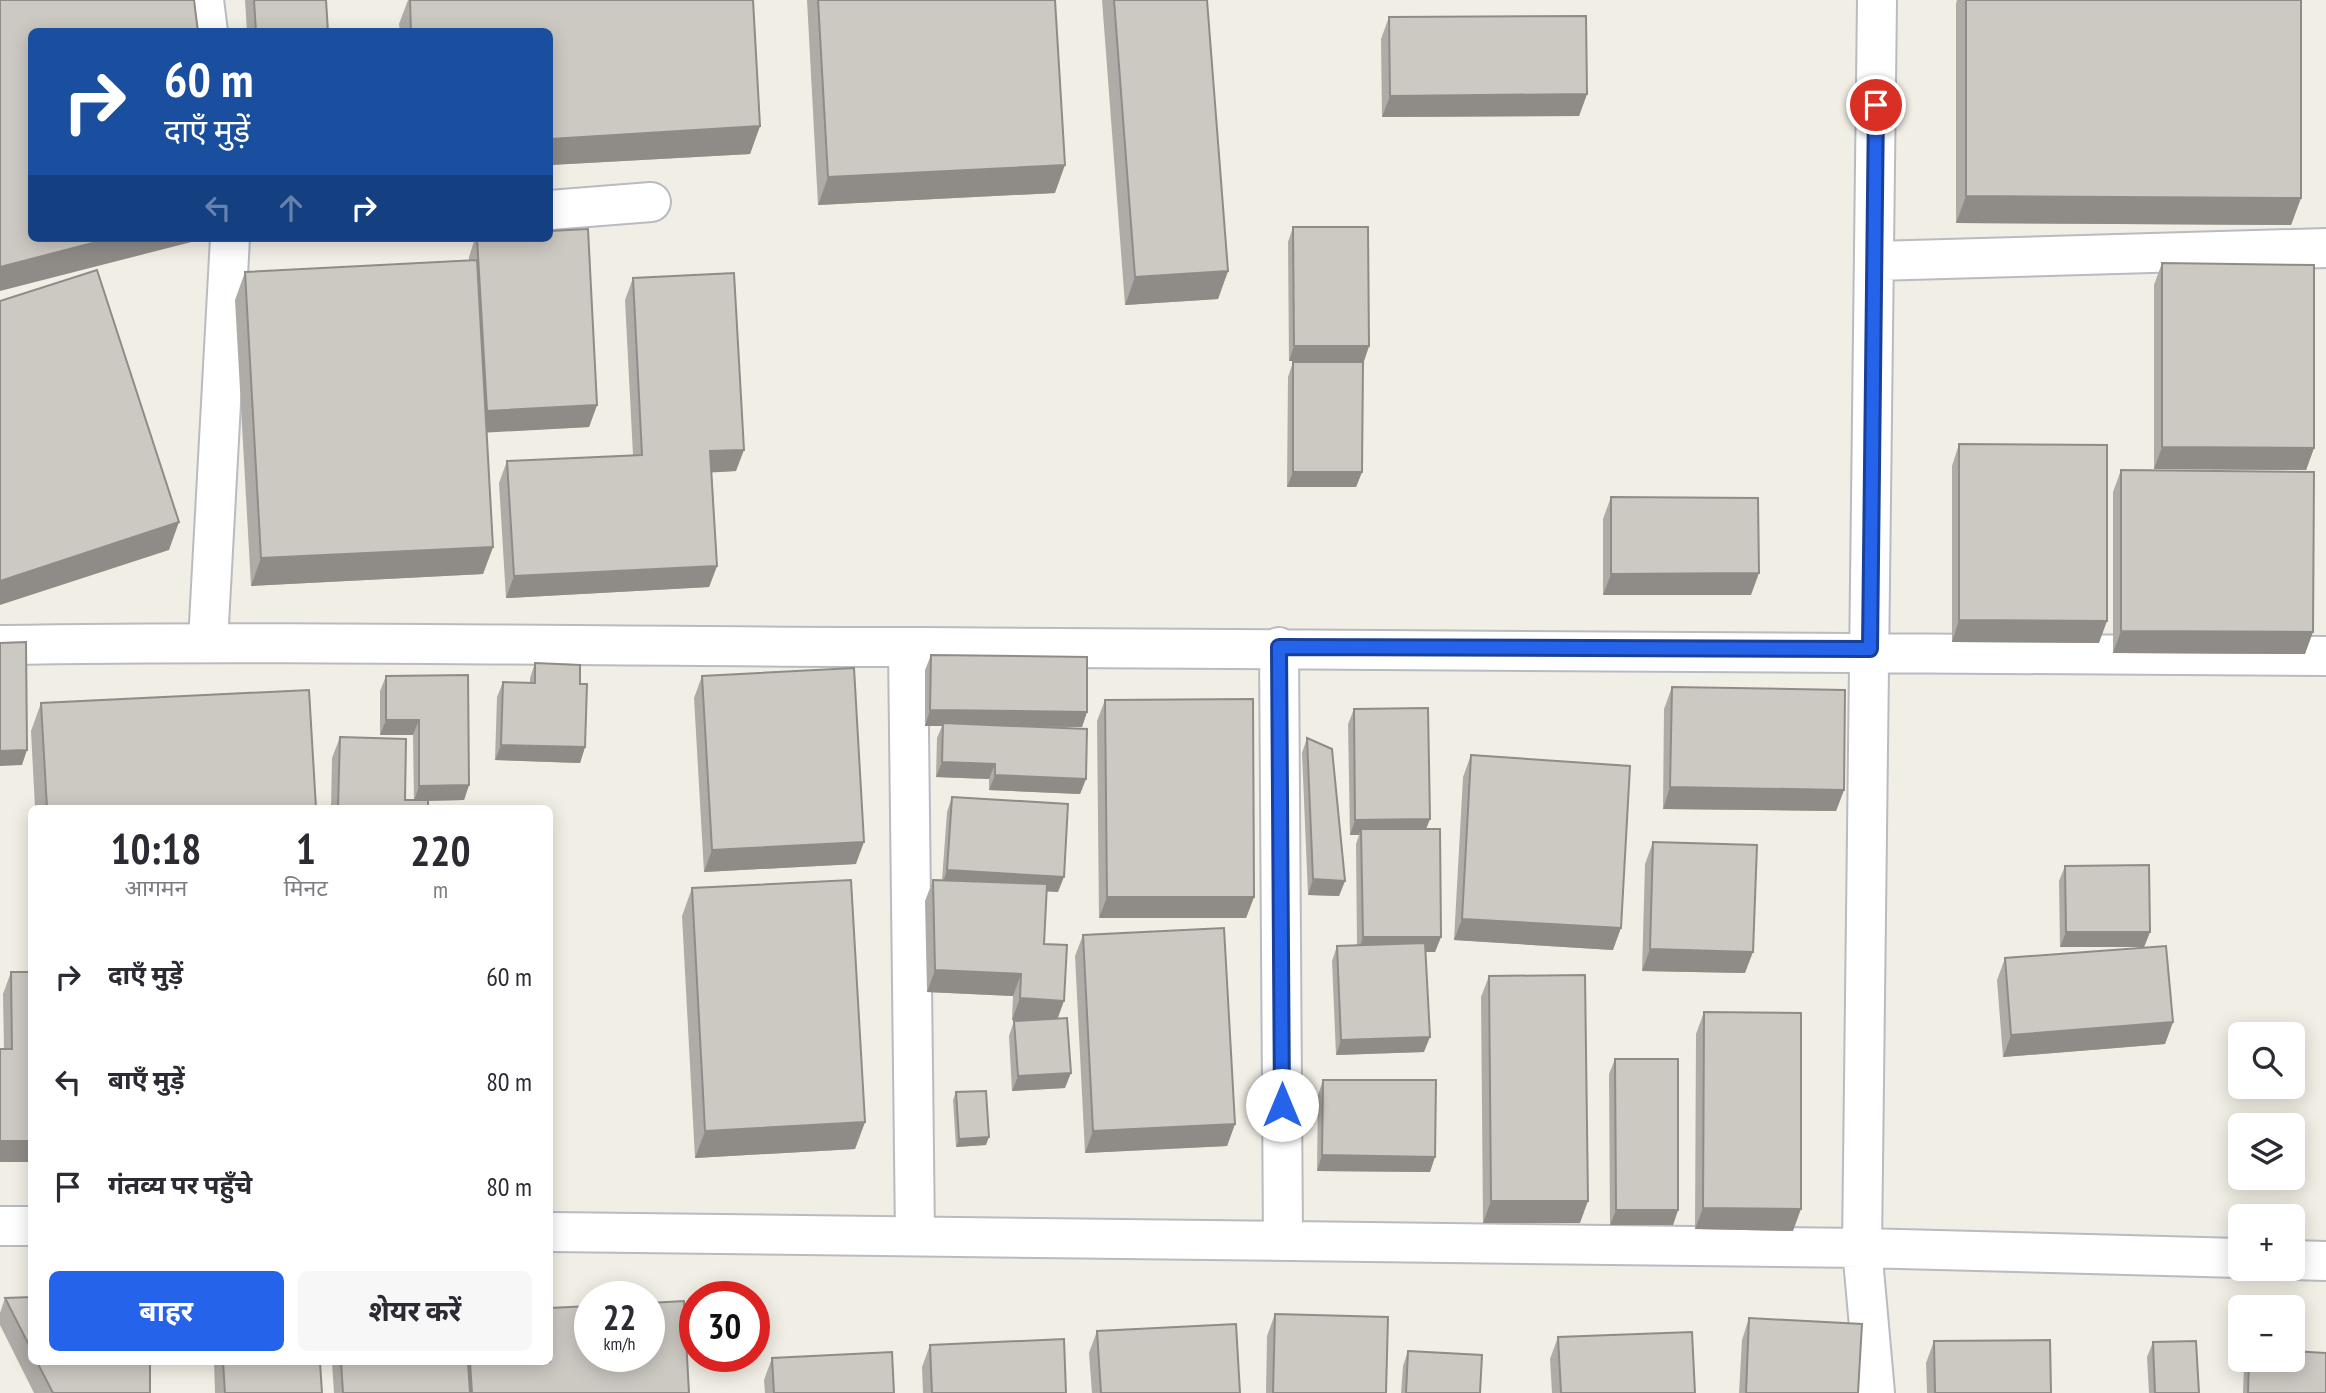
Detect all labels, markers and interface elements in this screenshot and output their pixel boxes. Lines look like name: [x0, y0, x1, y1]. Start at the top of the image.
text: 60 m: [164, 47, 253, 111]
icon: right: [49, 56, 140, 147]
pin: [1846, 75, 1906, 135]
icon: arrive: [1857, 86, 1895, 124]
text: दाएँ मुड़ें: [164, 109, 250, 151]
icon: left: [199, 189, 237, 227]
icon: ahead: [272, 189, 310, 227]
icon: right: [345, 189, 383, 227]
text: 10:18: [110, 821, 201, 876]
text: 1: [296, 821, 316, 876]
text: 220: [410, 823, 471, 878]
text: आगमन: [124, 873, 187, 902]
text: मिनट: [284, 873, 328, 902]
text: m: [433, 875, 448, 904]
icon: right: [49, 958, 87, 996]
text: दाएँ मुड़ें: [108, 958, 183, 991]
text: 60 m: [486, 960, 532, 993]
map controls: [2228, 1022, 2305, 1372]
button: search: [2228, 1022, 2305, 1099]
icon: left: [49, 1063, 87, 1101]
text: बाएँ मुड़ें: [108, 1063, 185, 1096]
text: 80 m: [486, 1065, 532, 1098]
position arrow: [1245, 1068, 1319, 1142]
button: layers: [2228, 1113, 2305, 1190]
icon: arrive: [49, 1168, 87, 1206]
text: गंतव्य पर पहुँचे: [108, 1168, 252, 1201]
text: 80 m: [486, 1170, 532, 1203]
button: +: [2228, 1204, 2305, 1281]
button: बाहर: [49, 1271, 284, 1351]
button: शेयर करें: [298, 1271, 532, 1351]
speed limit sign: 30: [679, 1281, 770, 1372]
text: 22: [603, 1294, 636, 1340]
button: −: [2228, 1295, 2305, 1372]
text: km/h: [604, 1332, 635, 1355]

